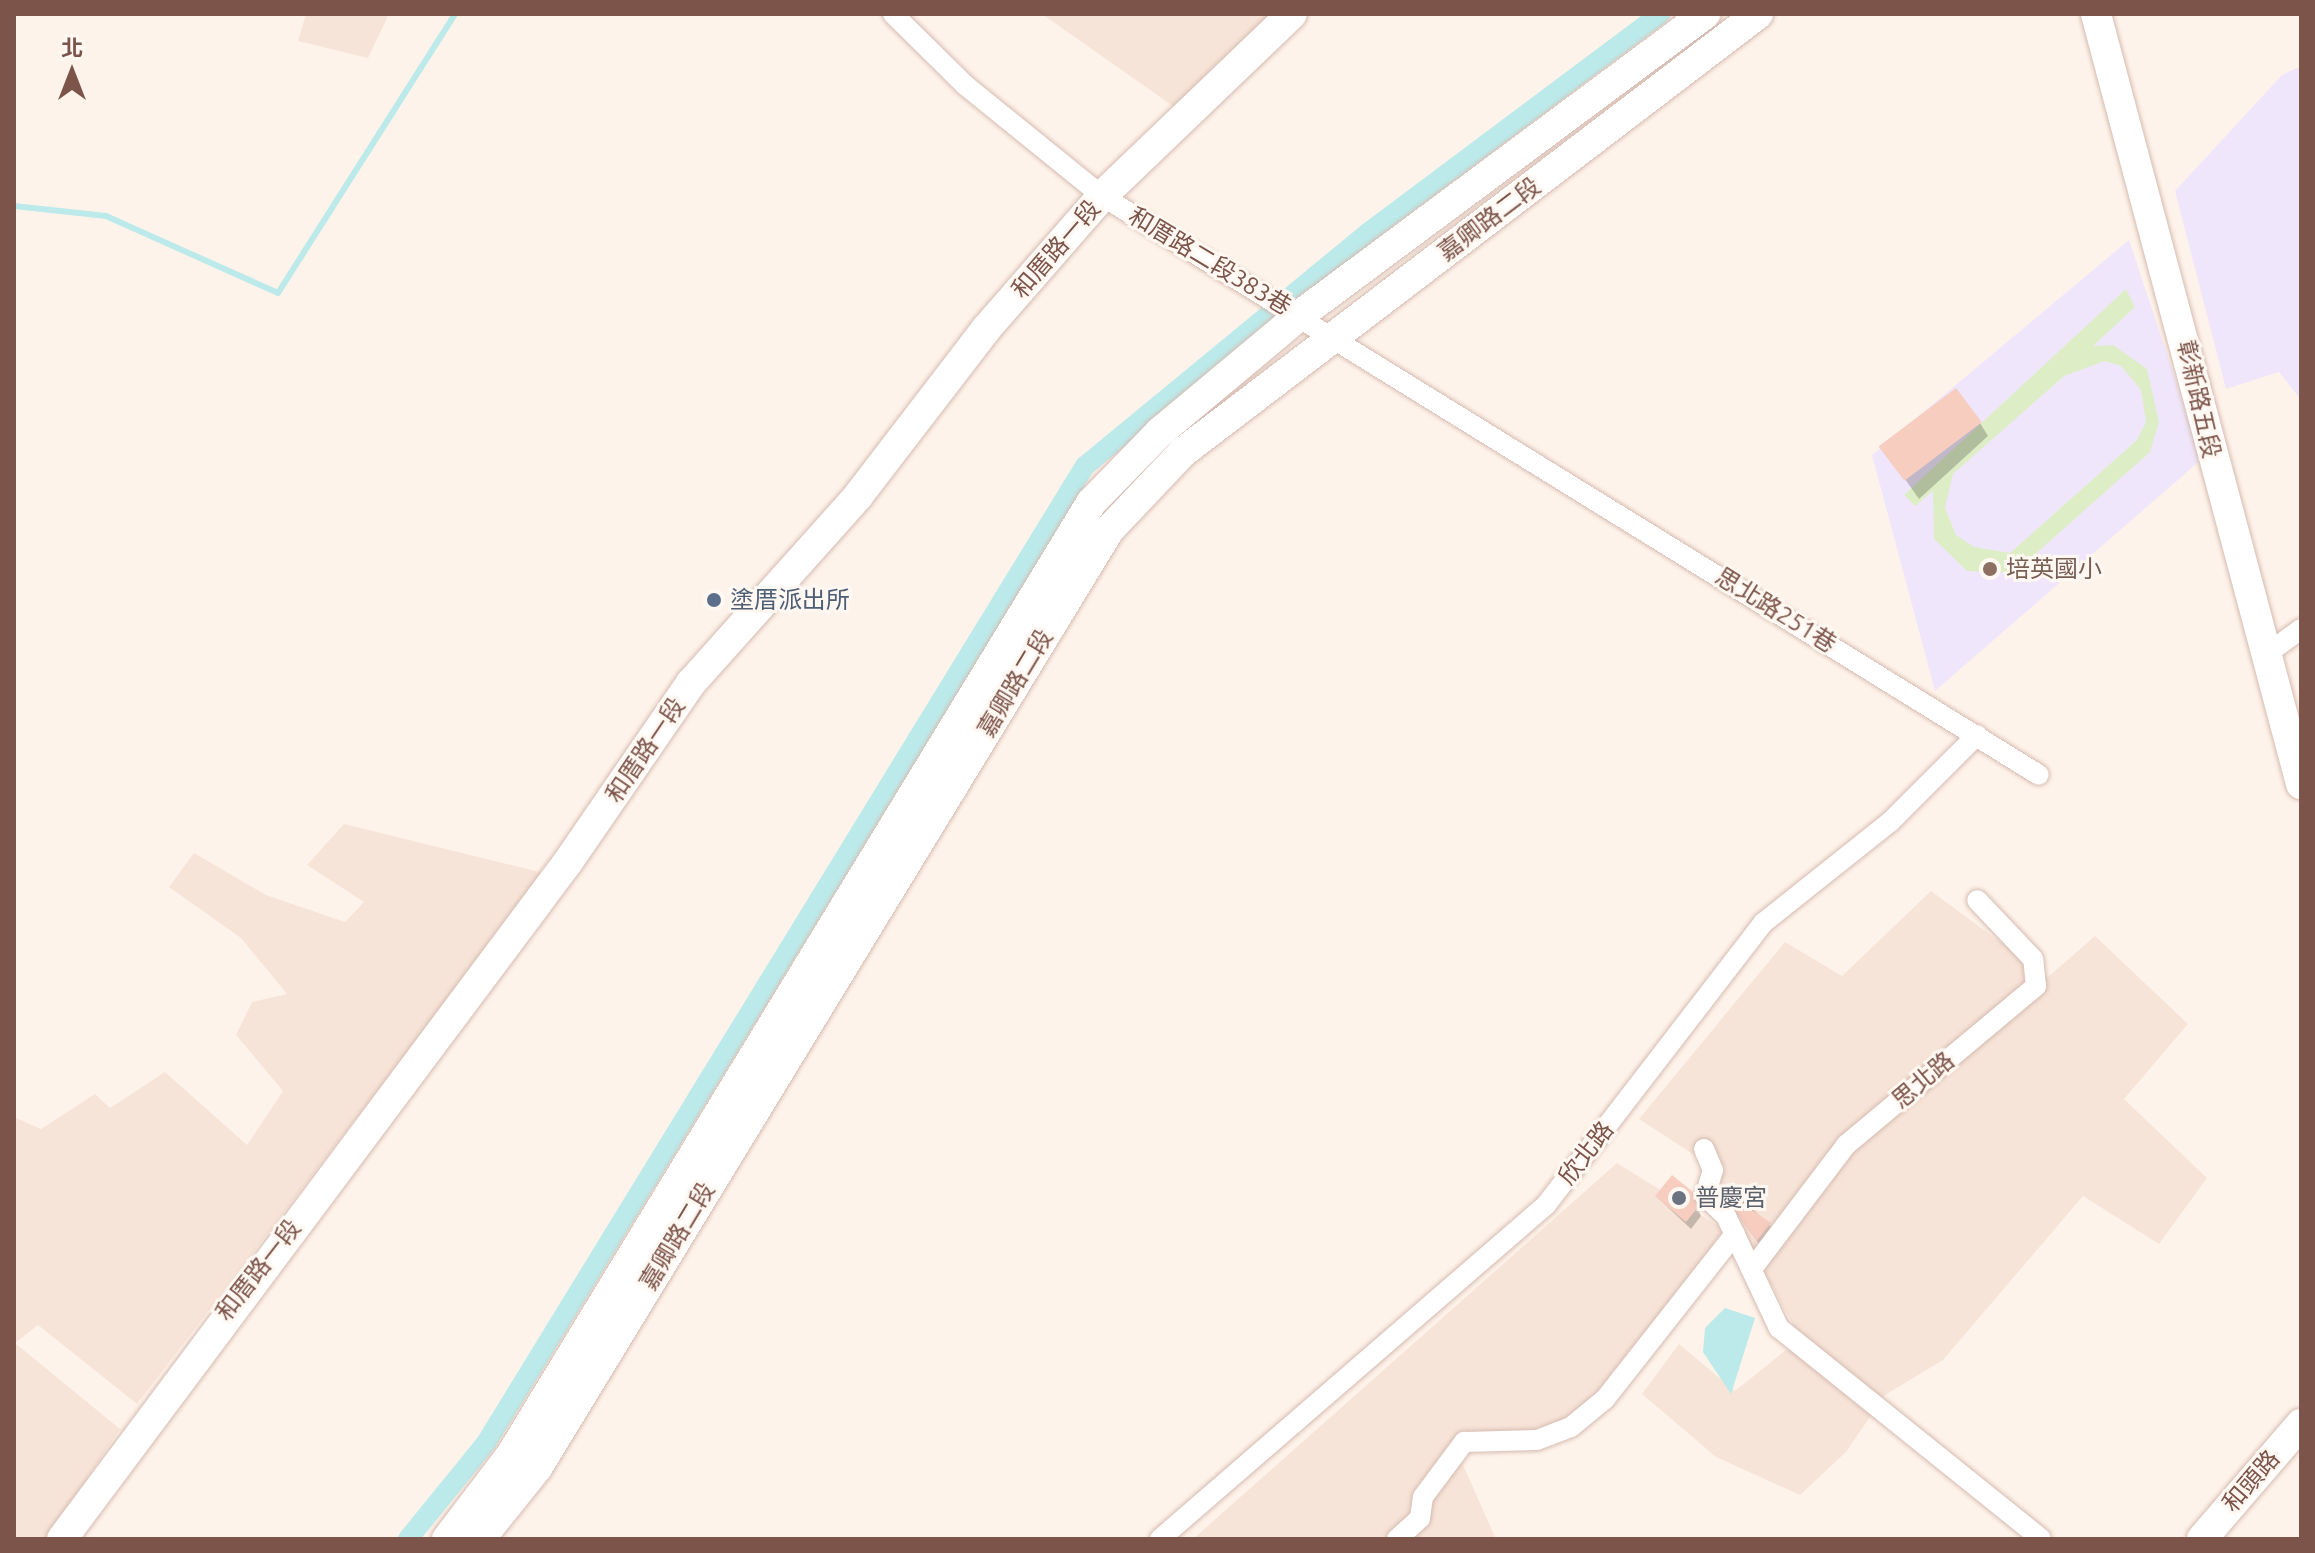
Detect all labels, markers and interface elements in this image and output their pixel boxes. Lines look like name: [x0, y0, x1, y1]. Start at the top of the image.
north arrow: [32, 32, 112, 112]
text: 北: [61, 35, 83, 60]
street label: 嘉卿路二段: [1432, 171, 1546, 267]
street label: 和厝路一段: [1006, 194, 1106, 304]
street label: 和厝路二段383巷: [1123, 201, 1297, 321]
street label: 彰新路五段: [2171, 337, 2227, 461]
place label: 培英國小: [2006, 555, 2102, 583]
marker: 培英國小: [1981, 560, 1999, 578]
street label: 思北路251巷: [1710, 562, 1842, 658]
place label: 塗厝派出所: [730, 586, 850, 614]
marker: 塗厝派出所: [705, 591, 723, 609]
street label: 嘉卿路二段: [972, 624, 1058, 742]
street label: 和厝路一段: [600, 692, 690, 808]
street label: 思北路: [1886, 1046, 1960, 1114]
street label: 欣北路: [1552, 1116, 1620, 1190]
street label: 嘉卿路二段: [634, 1177, 720, 1295]
place label: 普慶宮: [1695, 1184, 1767, 1212]
marker: 普慶宮: [1670, 1189, 1688, 1207]
street label: 和厝路一段: [210, 1214, 306, 1326]
street label: 和頭路: [2217, 1444, 2285, 1518]

